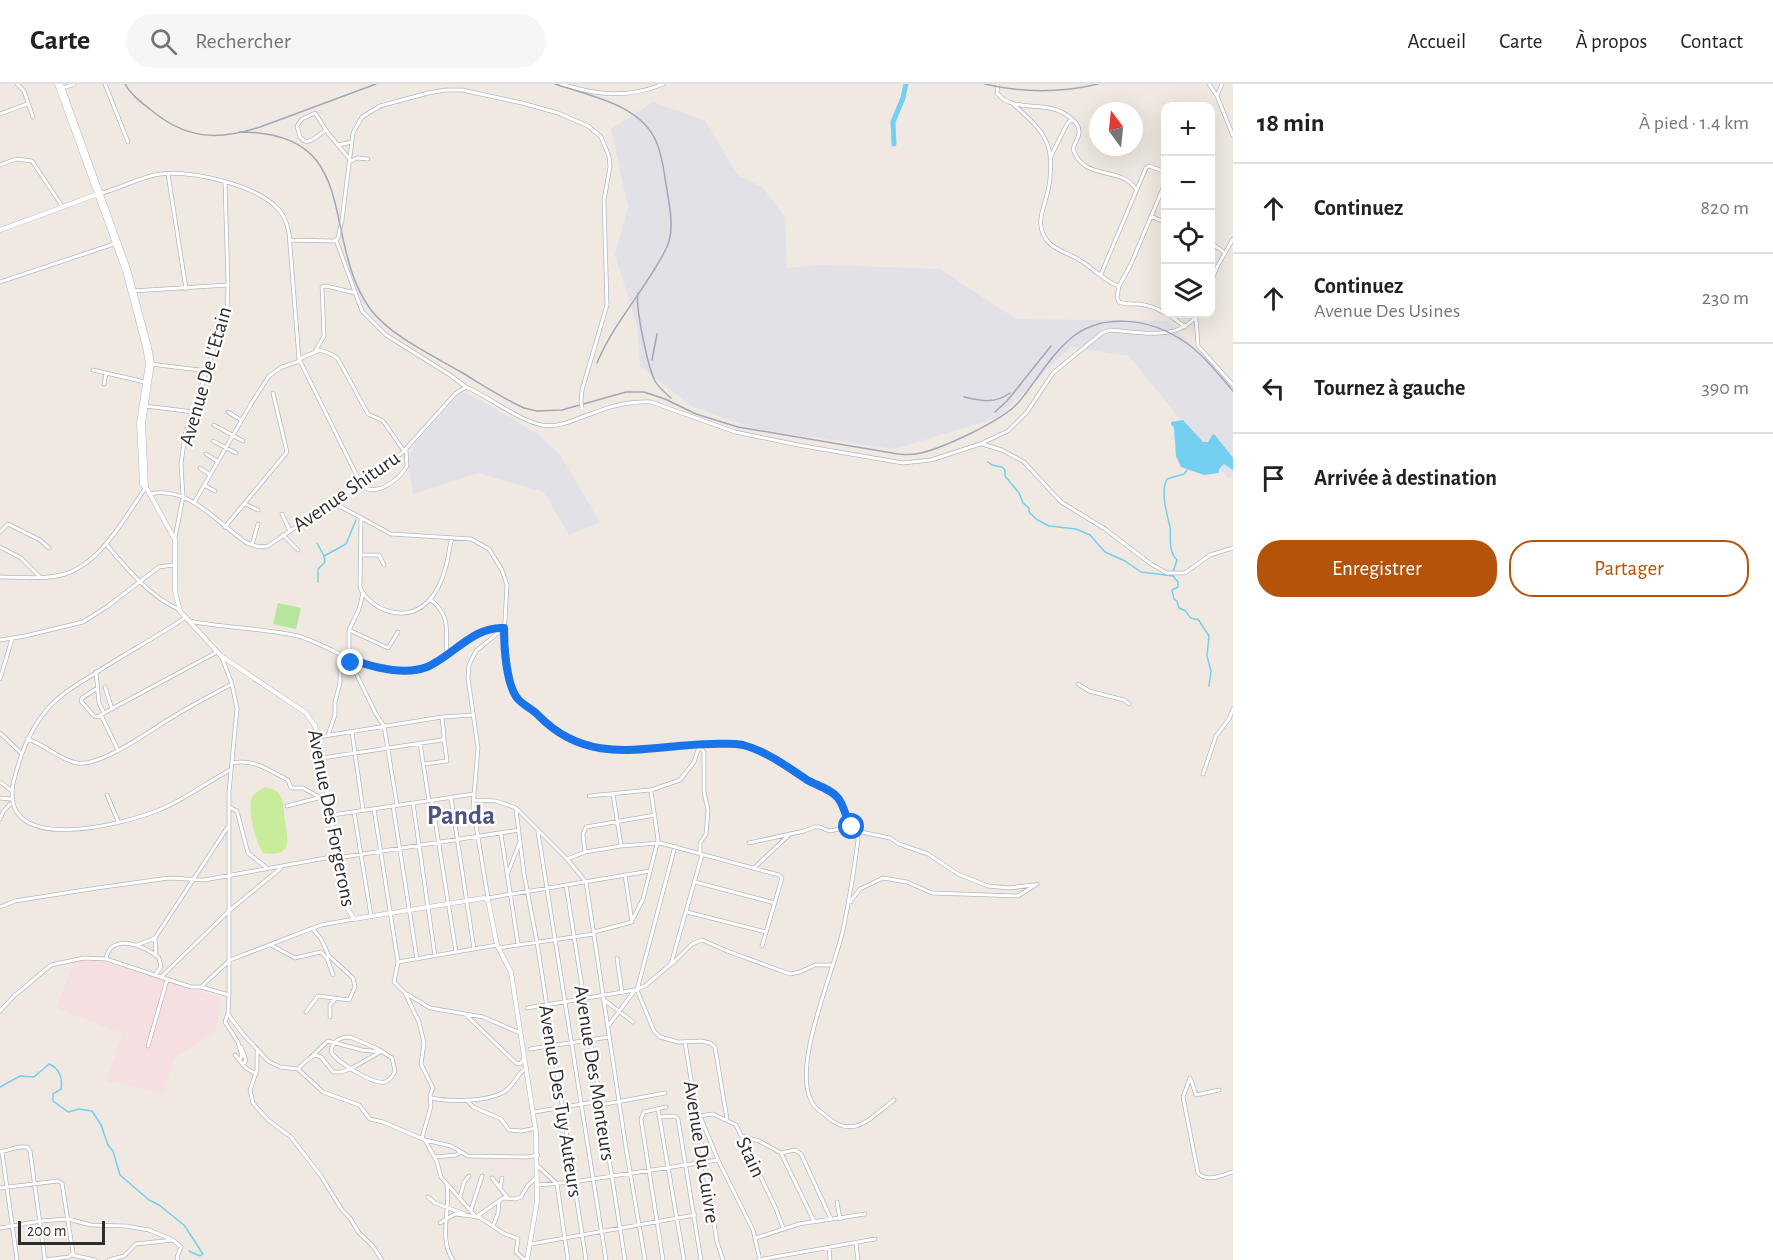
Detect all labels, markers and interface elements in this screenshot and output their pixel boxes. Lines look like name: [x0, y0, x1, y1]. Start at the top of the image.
search box: [126, 14, 546, 68]
icon: search: [147, 25, 180, 58]
text: Carte: [30, 27, 90, 55]
text: Rechercher: [195, 30, 291, 52]
text: Accueil: [1408, 31, 1466, 52]
text: Carte: [1499, 31, 1542, 52]
text: À propos: [1575, 31, 1647, 52]
text: Contact: [1680, 31, 1743, 52]
north arrow: [1089, 102, 1143, 156]
map controls: [1161, 102, 1215, 318]
button: +: [1161, 102, 1215, 156]
text: 18 min: [1257, 110, 1325, 136]
text: À pied · 1.4 km: [1639, 113, 1749, 133]
button: −: [1161, 156, 1215, 210]
icon: ahead: [1257, 192, 1290, 225]
text: Continuez: [1314, 197, 1403, 219]
text: 820 m: [1701, 198, 1749, 218]
button: locate: [1161, 210, 1215, 264]
button: layers: [1161, 264, 1215, 318]
text: Continuez: [1314, 275, 1403, 297]
icon: ahead: [1257, 282, 1290, 315]
text: 230 m: [1702, 288, 1749, 308]
text: Avenue Des Usines: [1314, 301, 1460, 321]
street label: Avenue De L'Etain: [176, 304, 235, 448]
icon: left: [1257, 372, 1290, 405]
text: Tournez à gauche: [1314, 377, 1465, 399]
text: 390 m: [1702, 378, 1749, 398]
street label: Avenue Shituru: [289, 447, 404, 536]
icon: arrive: [1257, 462, 1290, 495]
text: Arrivée à destination: [1314, 467, 1497, 489]
button: Enregistrer: [1257, 540, 1497, 597]
button: Partager: [1509, 540, 1749, 597]
route end: [337, 649, 363, 675]
street label: Avenue Des Forgerons: [304, 728, 359, 908]
district label: Panda: [427, 802, 495, 829]
route start: [838, 813, 864, 839]
street label: Avenue Des Monteurs: [570, 984, 619, 1162]
street label: Avenue Des Tuy Auteurs: [535, 1003, 586, 1199]
street label: Avenue Du Cuivre: [680, 1079, 723, 1225]
street label: Stain: [732, 1134, 769, 1181]
scale bar: [18, 1218, 105, 1246]
text: 200 m: [27, 1223, 67, 1239]

